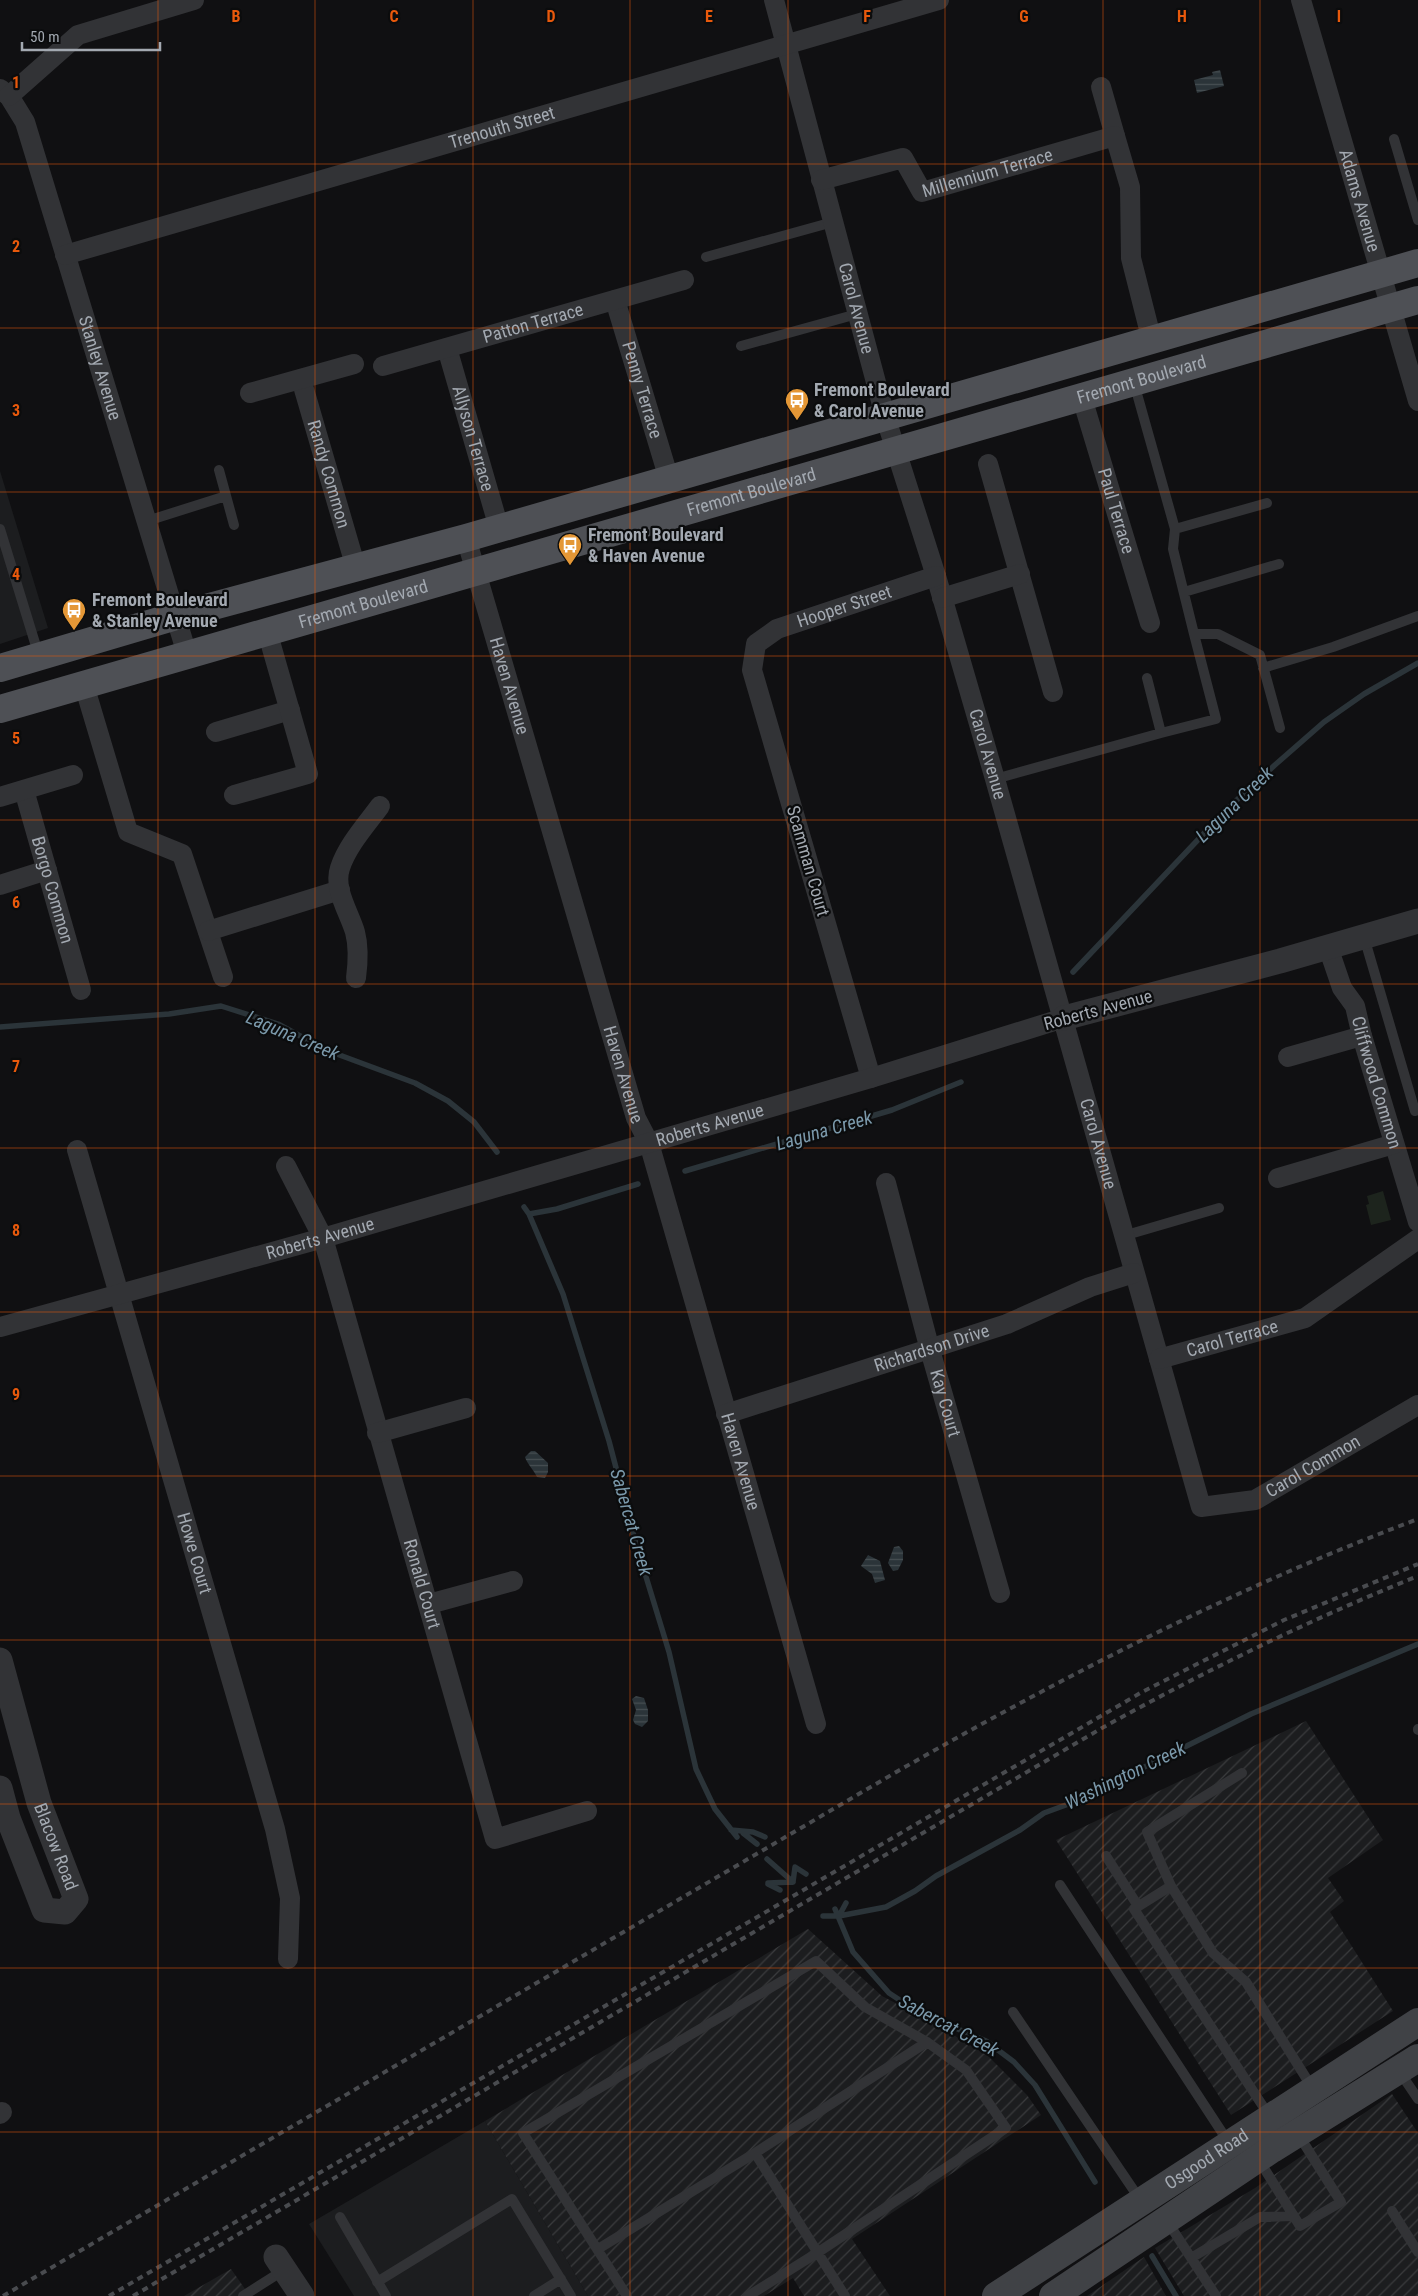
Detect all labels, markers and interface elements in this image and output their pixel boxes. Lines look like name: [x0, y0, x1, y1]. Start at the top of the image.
text: B: [232, 7, 241, 26]
text: C: [389, 7, 399, 26]
text: D: [546, 7, 556, 26]
text: E: [705, 7, 713, 26]
text: F: [863, 7, 871, 26]
text: G: [1019, 7, 1029, 26]
text: H: [1177, 7, 1187, 26]
text: I: [1337, 7, 1341, 26]
scale bar: [22, 20, 160, 52]
text: 50 m: [30, 28, 60, 46]
text: 1: [12, 73, 20, 92]
street label: Trenouth Street: [446, 102, 557, 152]
street label: Millennium Terrace: [920, 144, 1055, 201]
street label: Adams Avenue: [1335, 147, 1385, 254]
text: 2: [12, 237, 20, 256]
street label: Carol Avenue: [835, 260, 879, 356]
street label: Patton Terrace: [480, 298, 586, 347]
street label: Stanley Avenue: [75, 313, 126, 422]
street label: Penny Terrace: [618, 339, 667, 441]
street label: Fremont Boulevard: [1074, 351, 1208, 408]
place label: Fremont Boulevard & Carol Avenue: [814, 379, 950, 421]
street label: Allyson Terrace: [448, 383, 499, 493]
bus stop icon: Fremont Boulevard & Carol Avenue: [784, 387, 810, 421]
text: 3: [12, 401, 20, 420]
street label: Randy Common: [303, 417, 355, 530]
street label: Fremont Boulevard: [684, 463, 818, 520]
street label: Paul Terrace: [1094, 466, 1139, 556]
place label: Fremont Boulevard & Haven Avenue: [588, 524, 724, 566]
bus stop icon: Fremont Boulevard & Haven Avenue: [557, 532, 583, 566]
text: 4: [12, 565, 20, 584]
street label: Fremont Boulevard: [296, 575, 430, 632]
street label: Hooper Street: [794, 581, 894, 632]
place label: Fremont Boulevard & Stanley Avenue: [92, 589, 228, 631]
bus stop icon: Fremont Boulevard & Stanley Avenue: [61, 597, 87, 631]
street label: Haven Avenue: [486, 635, 534, 737]
street label: Carol Avenue: [965, 706, 1011, 802]
text: 5: [12, 729, 20, 748]
water label: Laguna Creek: [1191, 761, 1278, 847]
street label: Scamman Court: [783, 803, 834, 919]
street label: Borgo Common: [28, 834, 78, 946]
text: 6: [12, 893, 20, 912]
street label: Roberts Avenue: [1041, 985, 1154, 1034]
water label: Laguna Creek: [243, 1006, 344, 1066]
street label: Cliffwood Common: [1348, 1014, 1406, 1151]
street label: Haven Avenue: [600, 1023, 648, 1127]
text: 7: [12, 1057, 20, 1076]
street label: Carol Avenue: [1076, 1096, 1122, 1191]
street label: Roberts Avenue: [653, 1099, 766, 1150]
water label: Laguna Creek: [773, 1106, 876, 1155]
street label: Roberts Avenue: [263, 1213, 376, 1263]
text: 8: [12, 1221, 20, 1240]
street label: Carol Terrace: [1184, 1315, 1280, 1361]
street label: Richardson Drive: [871, 1319, 992, 1376]
street label: Kay Court: [926, 1367, 965, 1439]
text: 9: [12, 1385, 20, 1404]
street label: Haven Avenue: [717, 1410, 765, 1513]
street label: Carol Common: [1262, 1430, 1364, 1501]
water label: Sabercat Creek: [605, 1466, 658, 1579]
street label: Howe Court: [173, 1510, 217, 1596]
street label: Ronald Court: [400, 1537, 445, 1631]
water label: Washington Creek: [1061, 1736, 1190, 1815]
street label: Blacow Road: [30, 1800, 83, 1893]
water label: Sabercat Creek: [895, 1989, 1003, 2062]
street label: Osgood Road: [1161, 2124, 1252, 2194]

